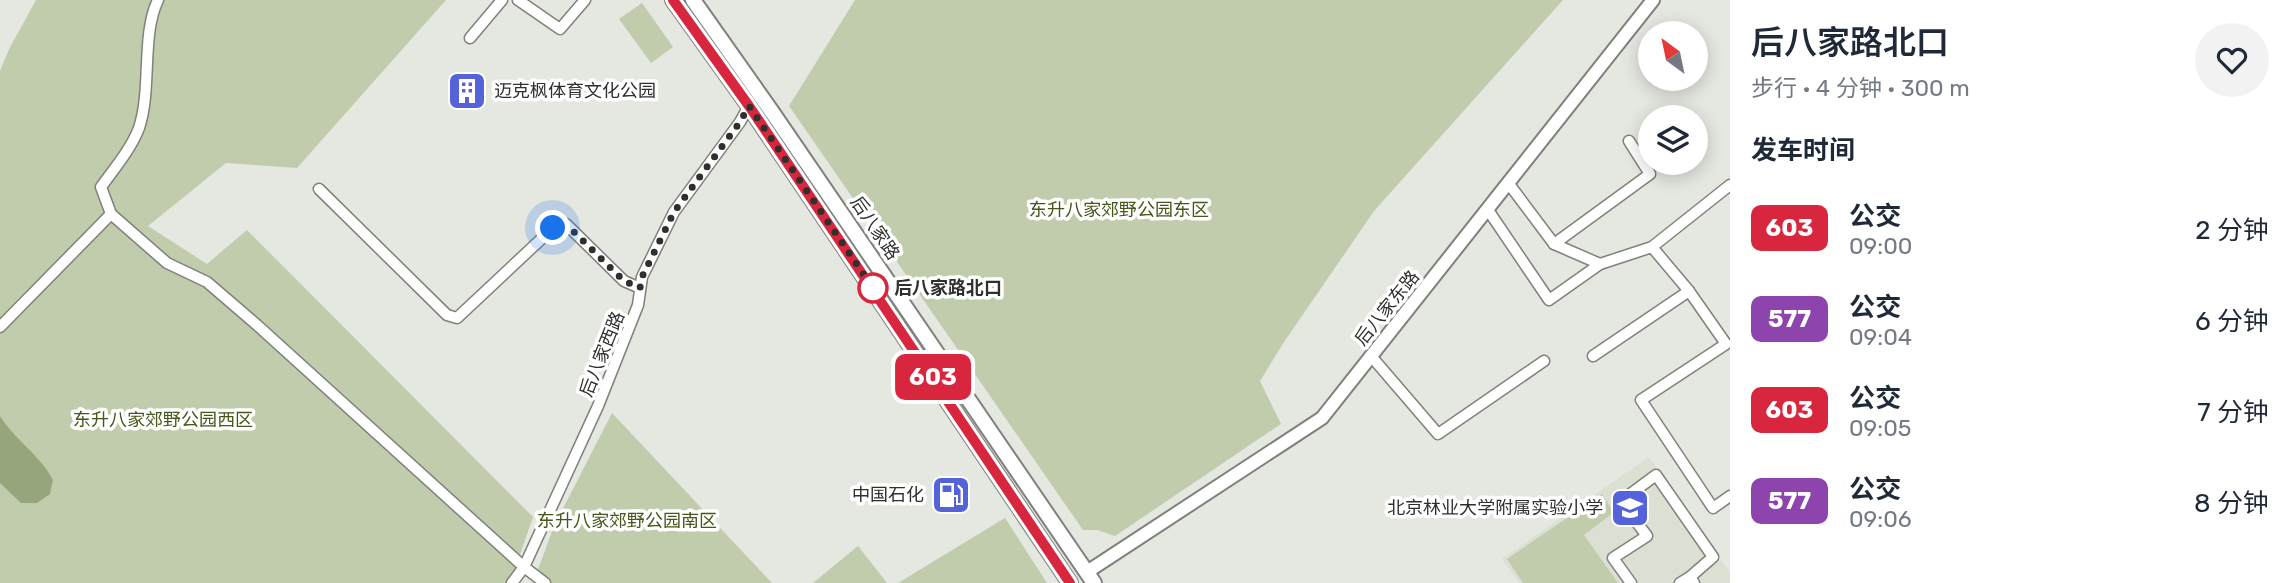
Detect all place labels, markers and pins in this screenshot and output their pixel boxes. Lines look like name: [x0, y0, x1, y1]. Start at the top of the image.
building icon: 迈克枫体育文化公园: [446, 70, 488, 112]
place label: 迈克枫体育文化公园: [494, 80, 656, 102]
marker: 后八家路北口: [858, 273, 888, 303]
place label: 后八家路北口: [894, 277, 1002, 299]
fuel station icon: 中国石化: [930, 474, 972, 516]
place label: 中国石化: [852, 484, 924, 506]
school or university icon: 北京林业大学附属实验小学: [1609, 487, 1651, 529]
place label: 北京林业大学附属实验小学: [1387, 497, 1603, 519]

